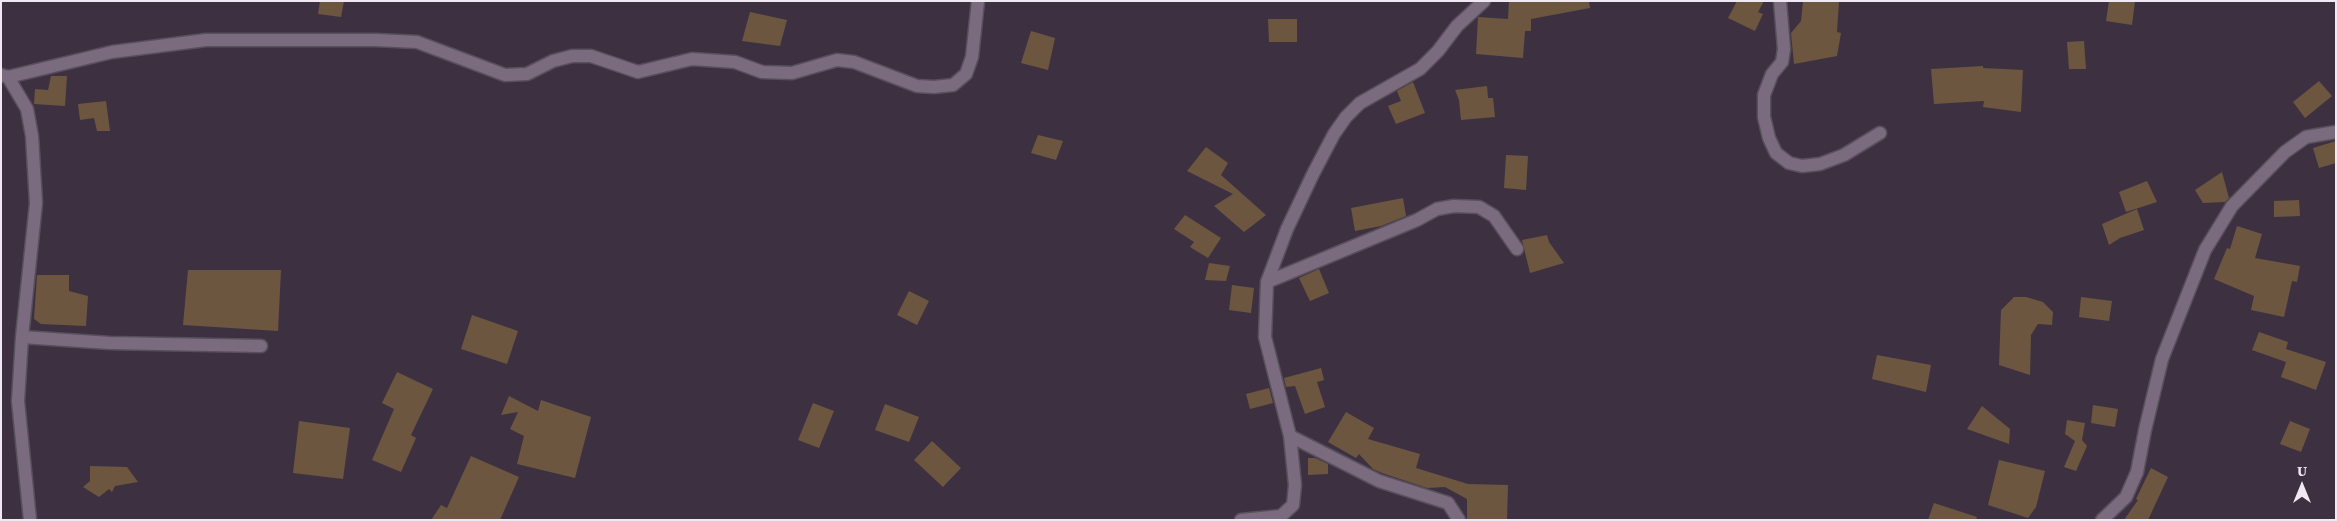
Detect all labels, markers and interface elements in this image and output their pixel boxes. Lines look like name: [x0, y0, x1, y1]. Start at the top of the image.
north arrow: [2277, 461, 2327, 511]
text: U: [2297, 461, 2307, 481]

